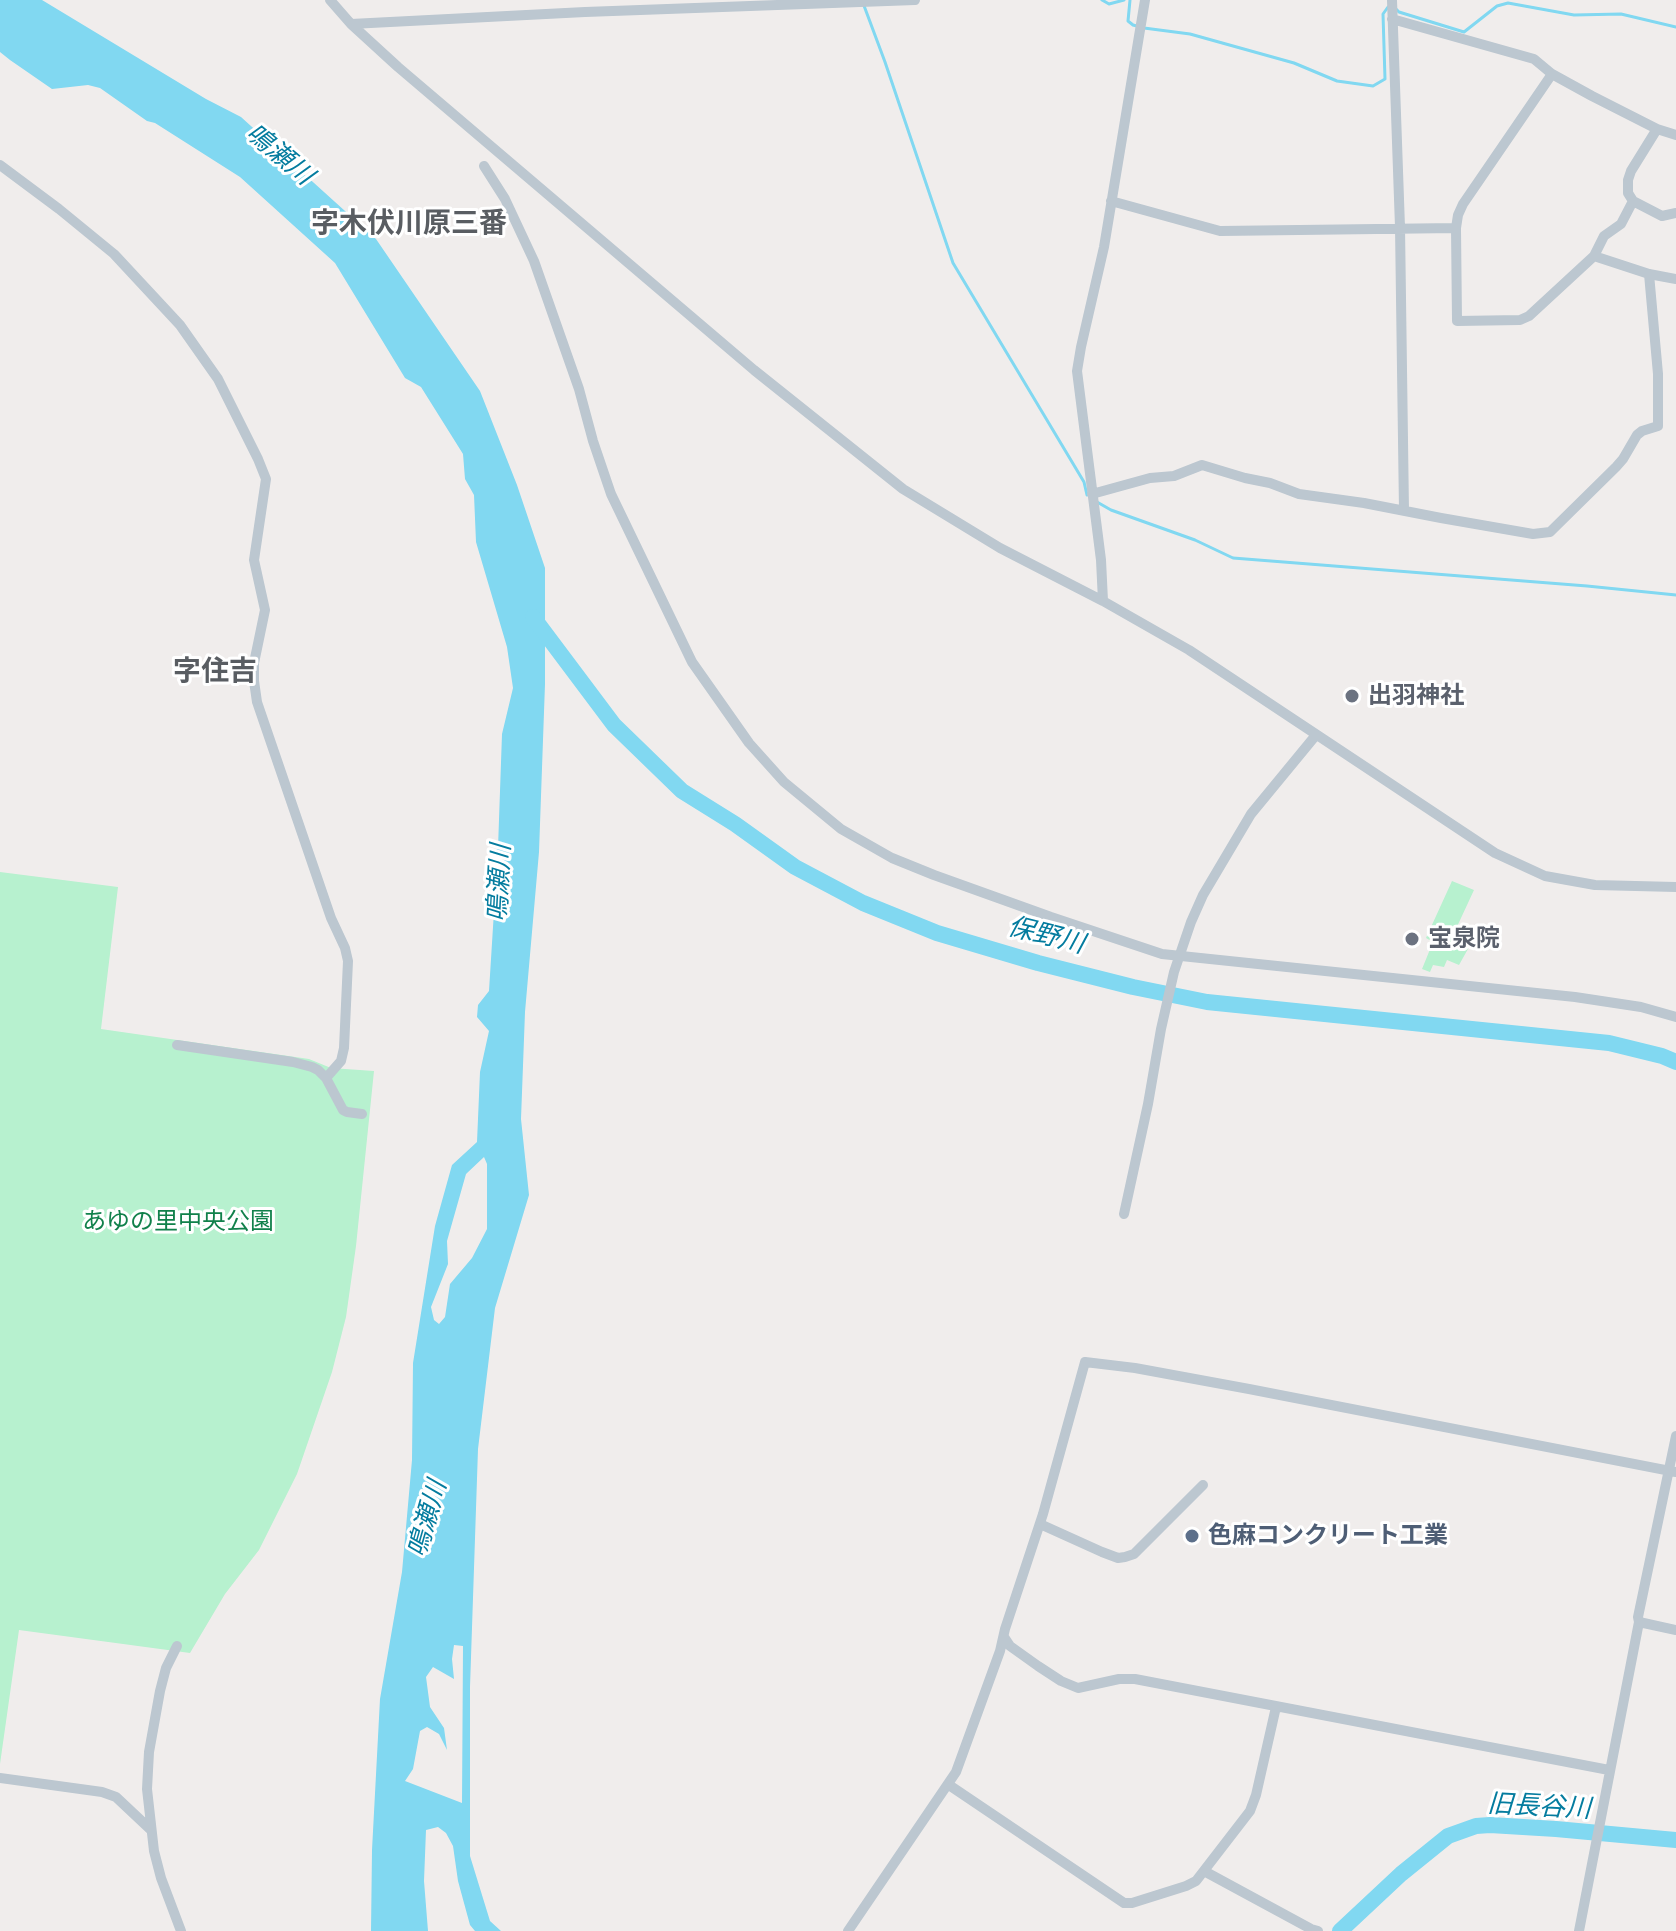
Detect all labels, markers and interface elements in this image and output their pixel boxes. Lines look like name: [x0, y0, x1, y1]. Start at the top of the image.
water label: 鳴瀬川: [239, 118, 319, 192]
district label: 字木伏川原三番: [311, 207, 507, 241]
district label: 字住吉: [173, 655, 257, 689]
place label: 出羽神社: [1368, 682, 1464, 710]
marker: 出羽神社: [1343, 687, 1361, 705]
water label: 鳴瀬川: [482, 843, 518, 923]
water label: 保野川: [1004, 911, 1088, 961]
place label: 宝泉院: [1428, 925, 1500, 953]
marker: 宝泉院: [1403, 930, 1421, 948]
park label: あゆの里中央公園: [82, 1208, 274, 1236]
water label: 鳴瀬川: [402, 1477, 454, 1561]
place label: 色麻コンクリート工業: [1208, 1522, 1448, 1550]
marker: 色麻コンクリート工業: [1183, 1527, 1201, 1545]
water label: 旧長谷川: [1486, 1789, 1592, 1825]

